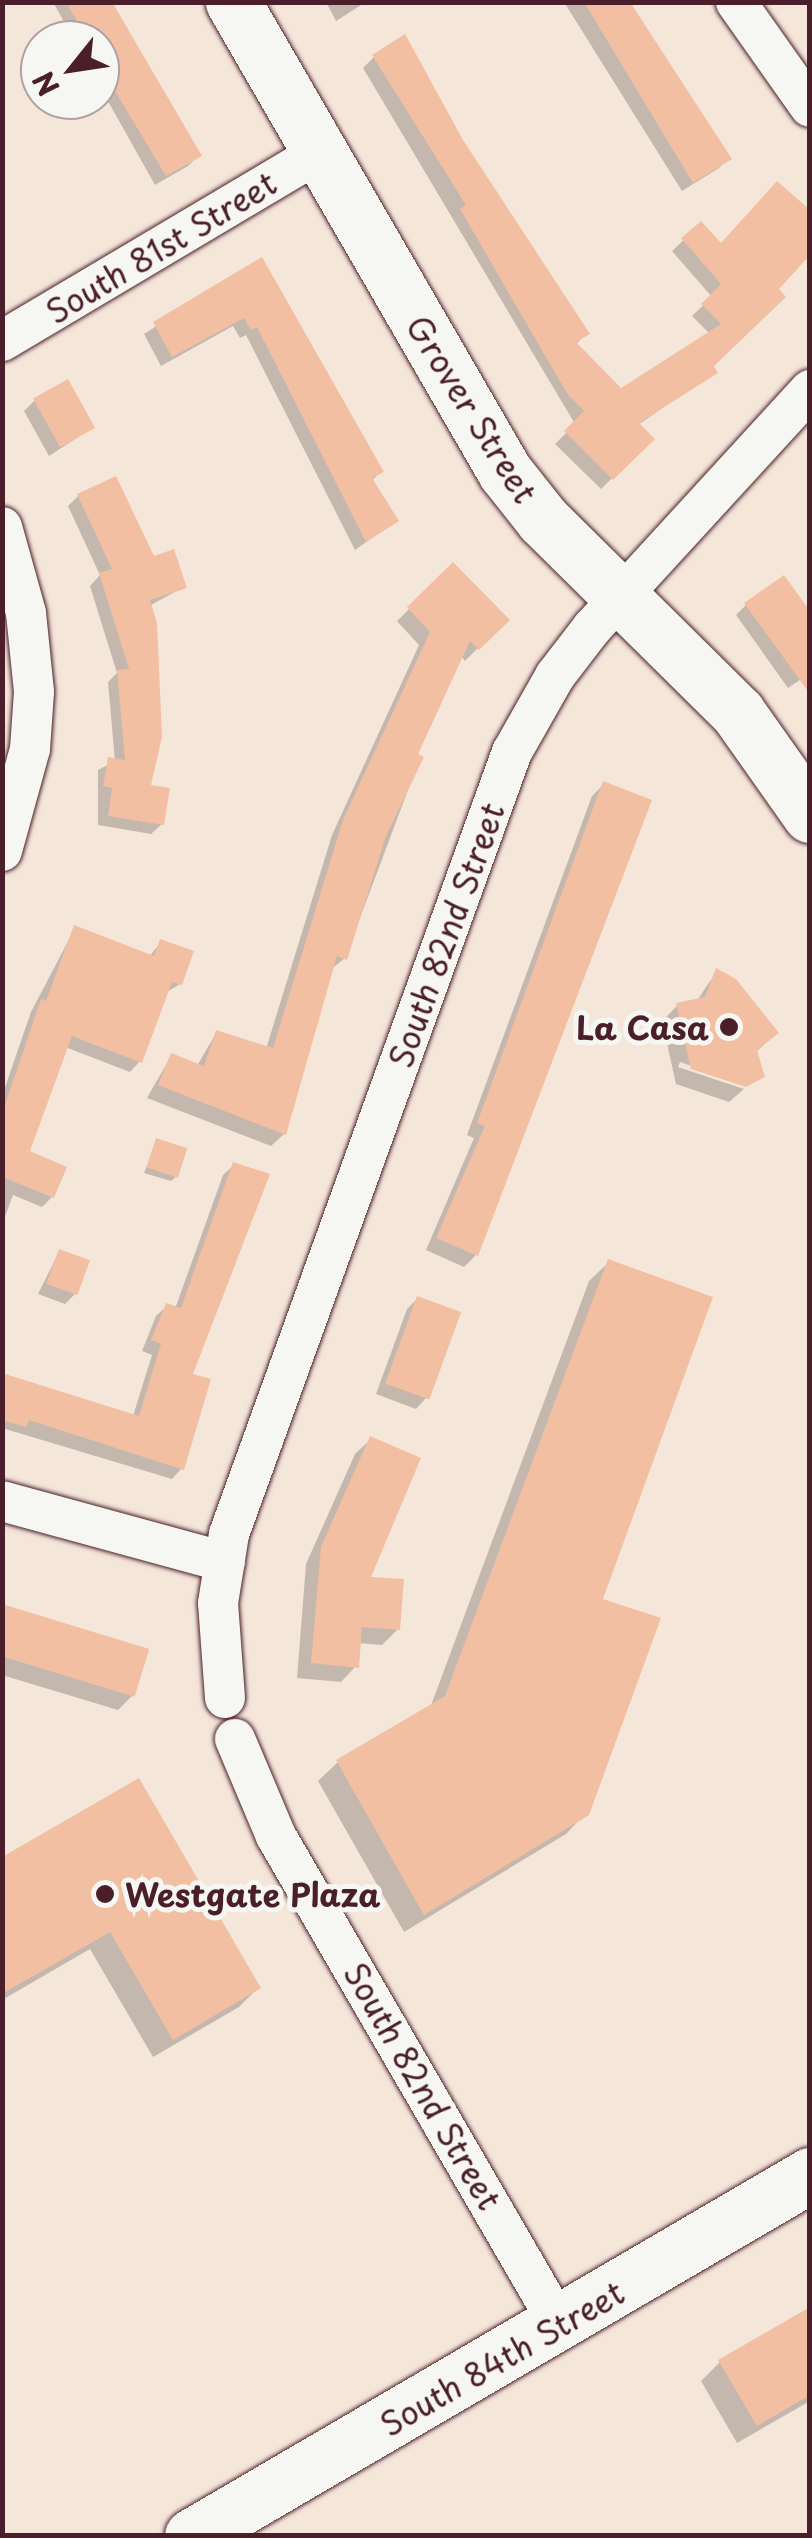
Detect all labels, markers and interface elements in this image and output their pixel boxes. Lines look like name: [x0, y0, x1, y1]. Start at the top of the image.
north arrow: [20, 20, 120, 120]
text: N: [21, 64, 69, 105]
street label: South 81st Street: [36, 162, 286, 332]
street label: Grover Street: [399, 308, 545, 510]
street label: South 82nd Street: [379, 795, 513, 1075]
place label: La Casa: [576, 1008, 709, 1046]
marker: La Casa: [718, 1016, 740, 1038]
place label: Westgate Plaza: [125, 1875, 380, 1913]
marker: Westgate Plaza: [94, 1883, 116, 1905]
street label: South 82nd Street: [335, 1953, 511, 2219]
street label: South 84th Street: [373, 2272, 631, 2444]

